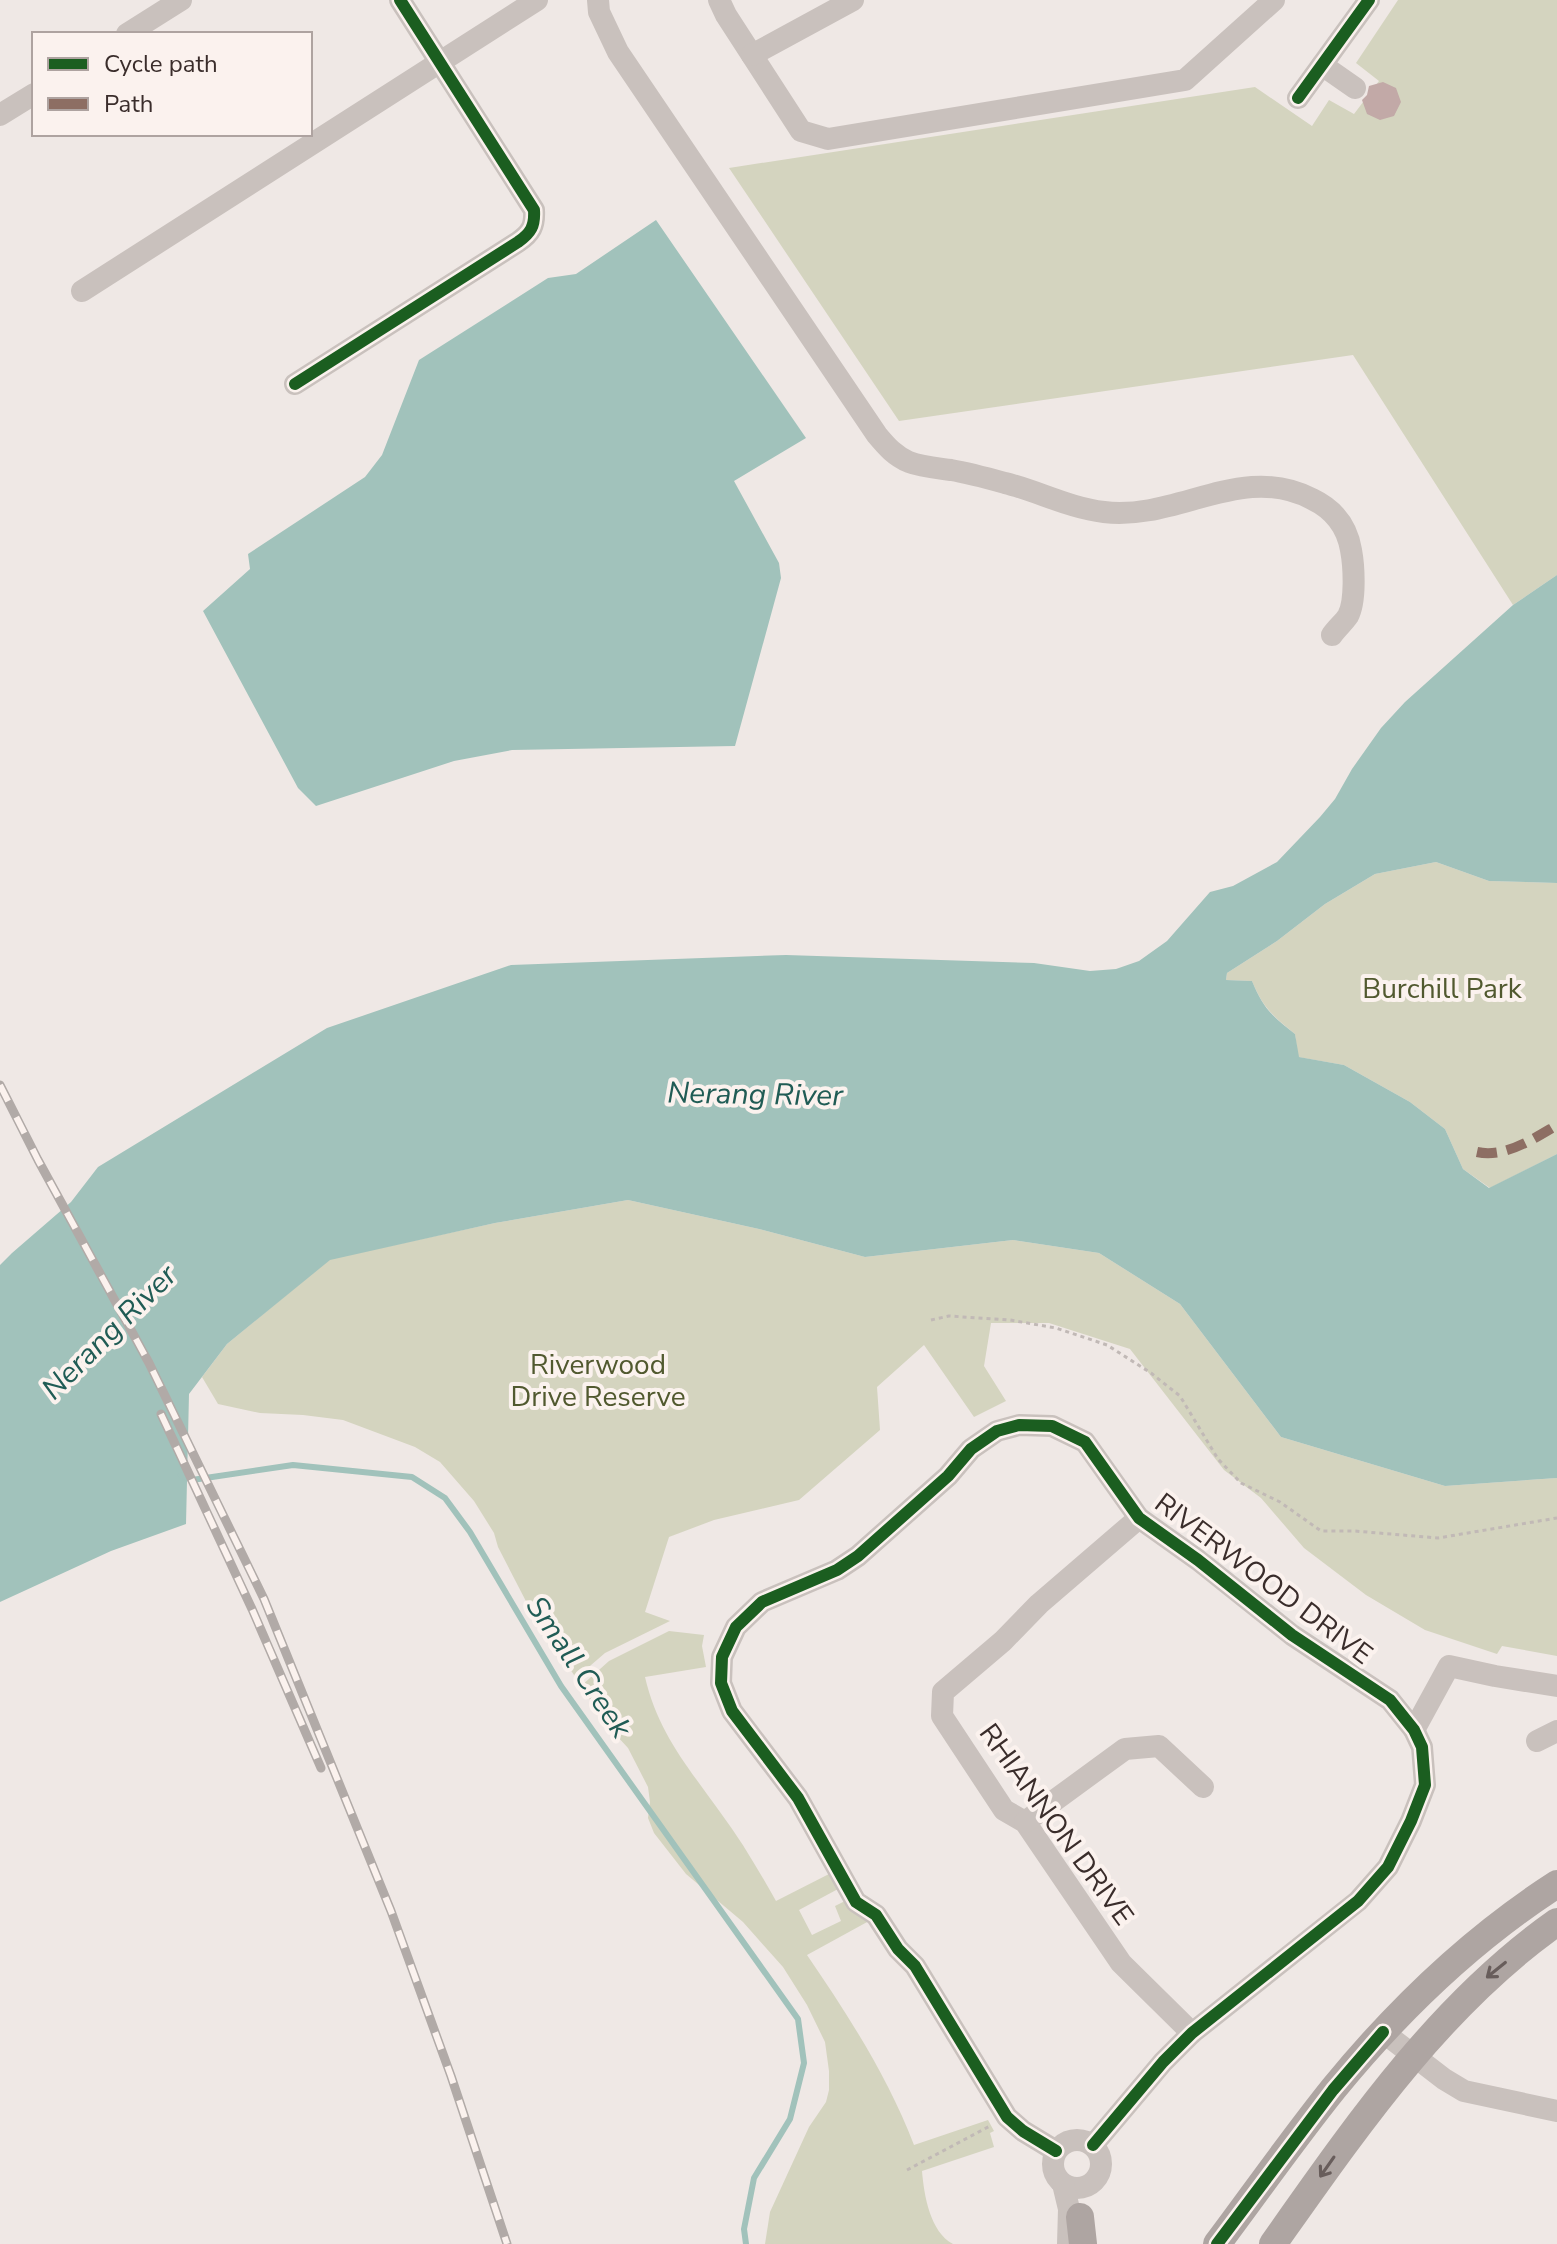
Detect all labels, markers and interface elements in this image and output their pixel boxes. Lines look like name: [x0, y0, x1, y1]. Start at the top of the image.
legend: [32, 32, 312, 136]
text: Cycle path: [104, 48, 218, 80]
text: Path: [104, 88, 153, 120]
park label: Burchill Park: [1362, 970, 1523, 1008]
water label: Nerang River: [667, 1072, 845, 1117]
water label: Nerang River: [33, 1255, 187, 1409]
park label: Riverwood Drive Reserve: [510, 1346, 686, 1416]
street label: RIVERWOOD DRIVE: [1147, 1484, 1380, 1673]
water label: Small Creek: [516, 1588, 642, 1747]
street label: RHIANNON DRIVE: [970, 1716, 1142, 1933]
one-way arrow: [1486, 1961, 1507, 1979]
one-way arrow: [1319, 2156, 1335, 2178]

